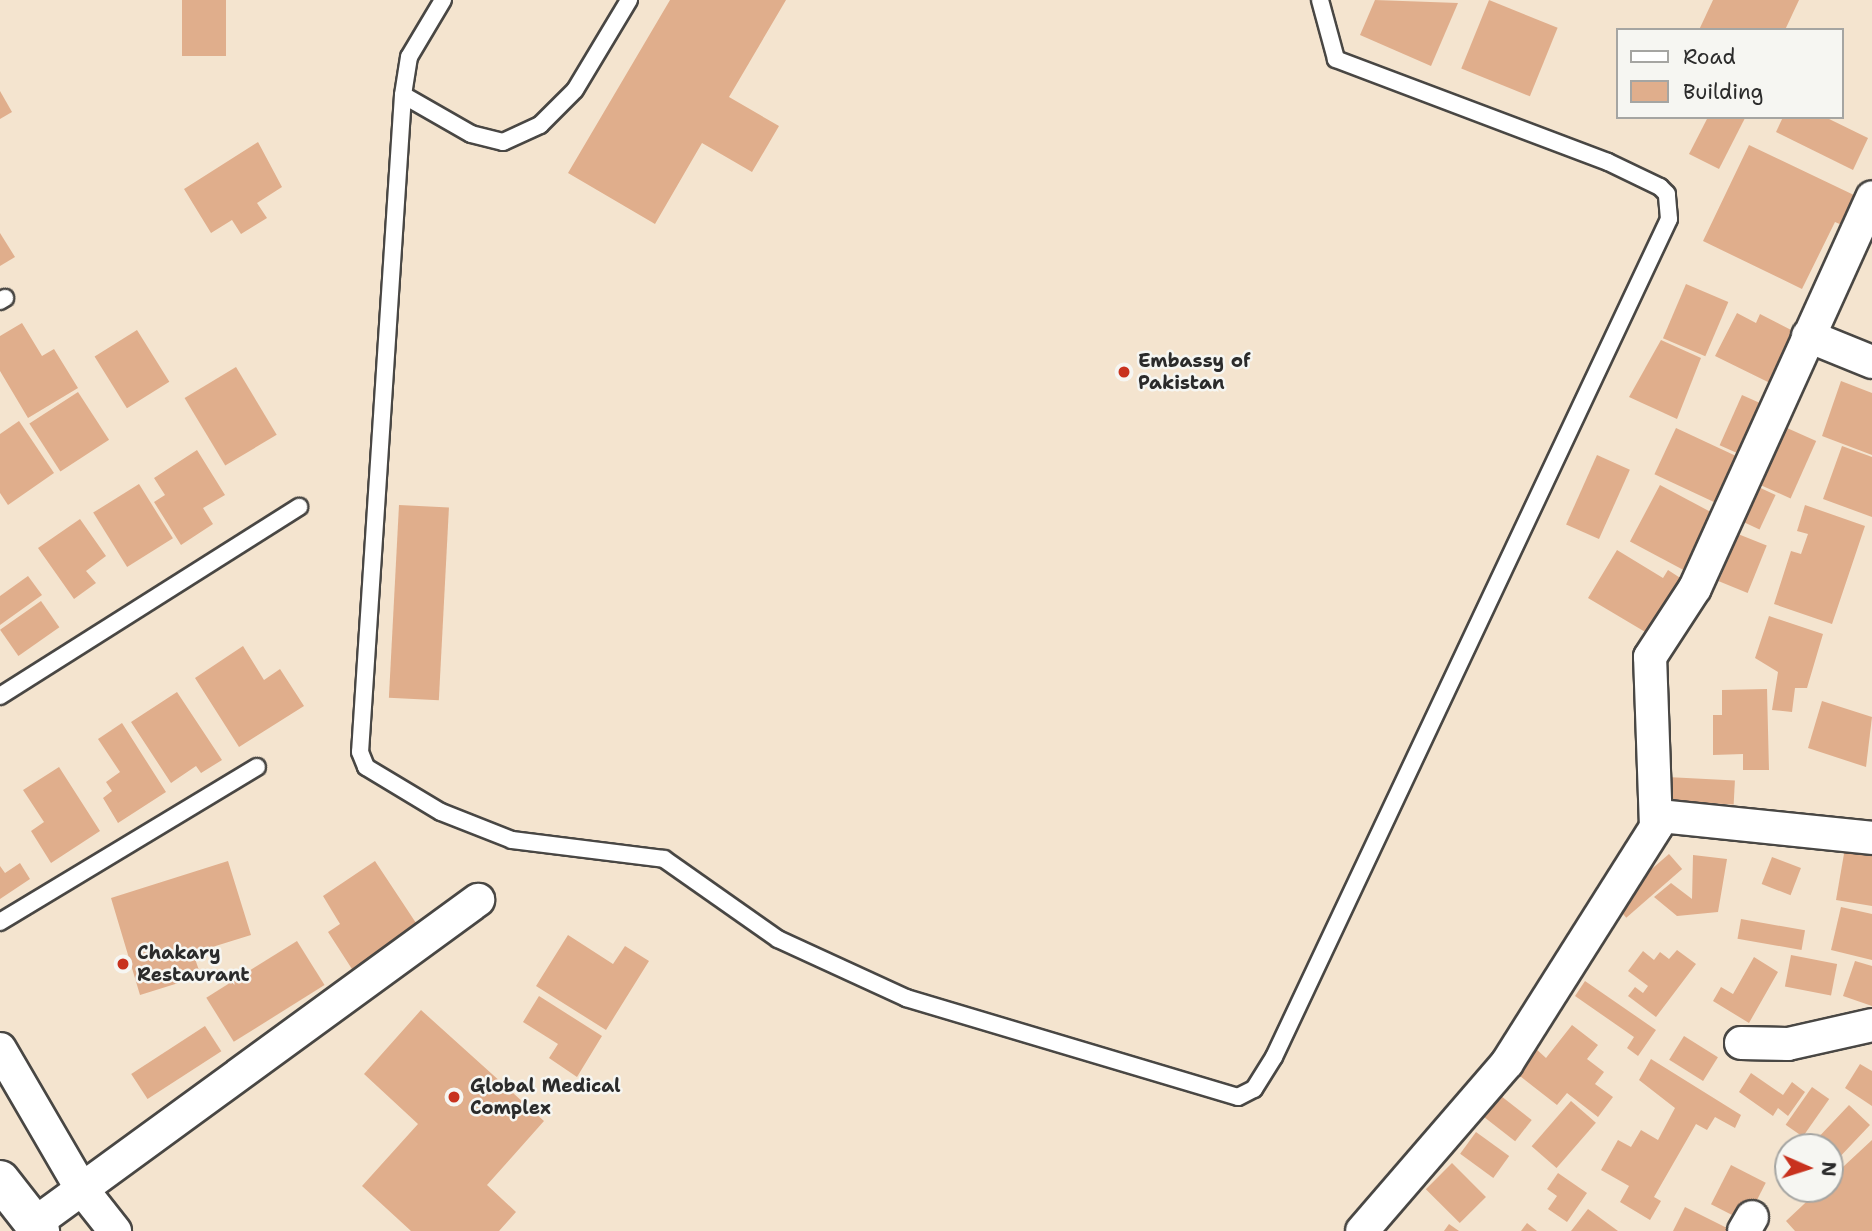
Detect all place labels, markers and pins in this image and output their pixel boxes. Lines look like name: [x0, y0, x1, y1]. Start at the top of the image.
place label: Embassy of Pakistan: [1138, 350, 1251, 394]
marker: Embassy of Pakistan: [1116, 364, 1132, 380]
place label: Chakary Restaurant: [137, 942, 250, 986]
marker: Chakary Restaurant: [115, 956, 131, 972]
place label: Global Medical Complex: [470, 1075, 621, 1119]
marker: Global Medical Complex: [444, 1087, 464, 1107]

